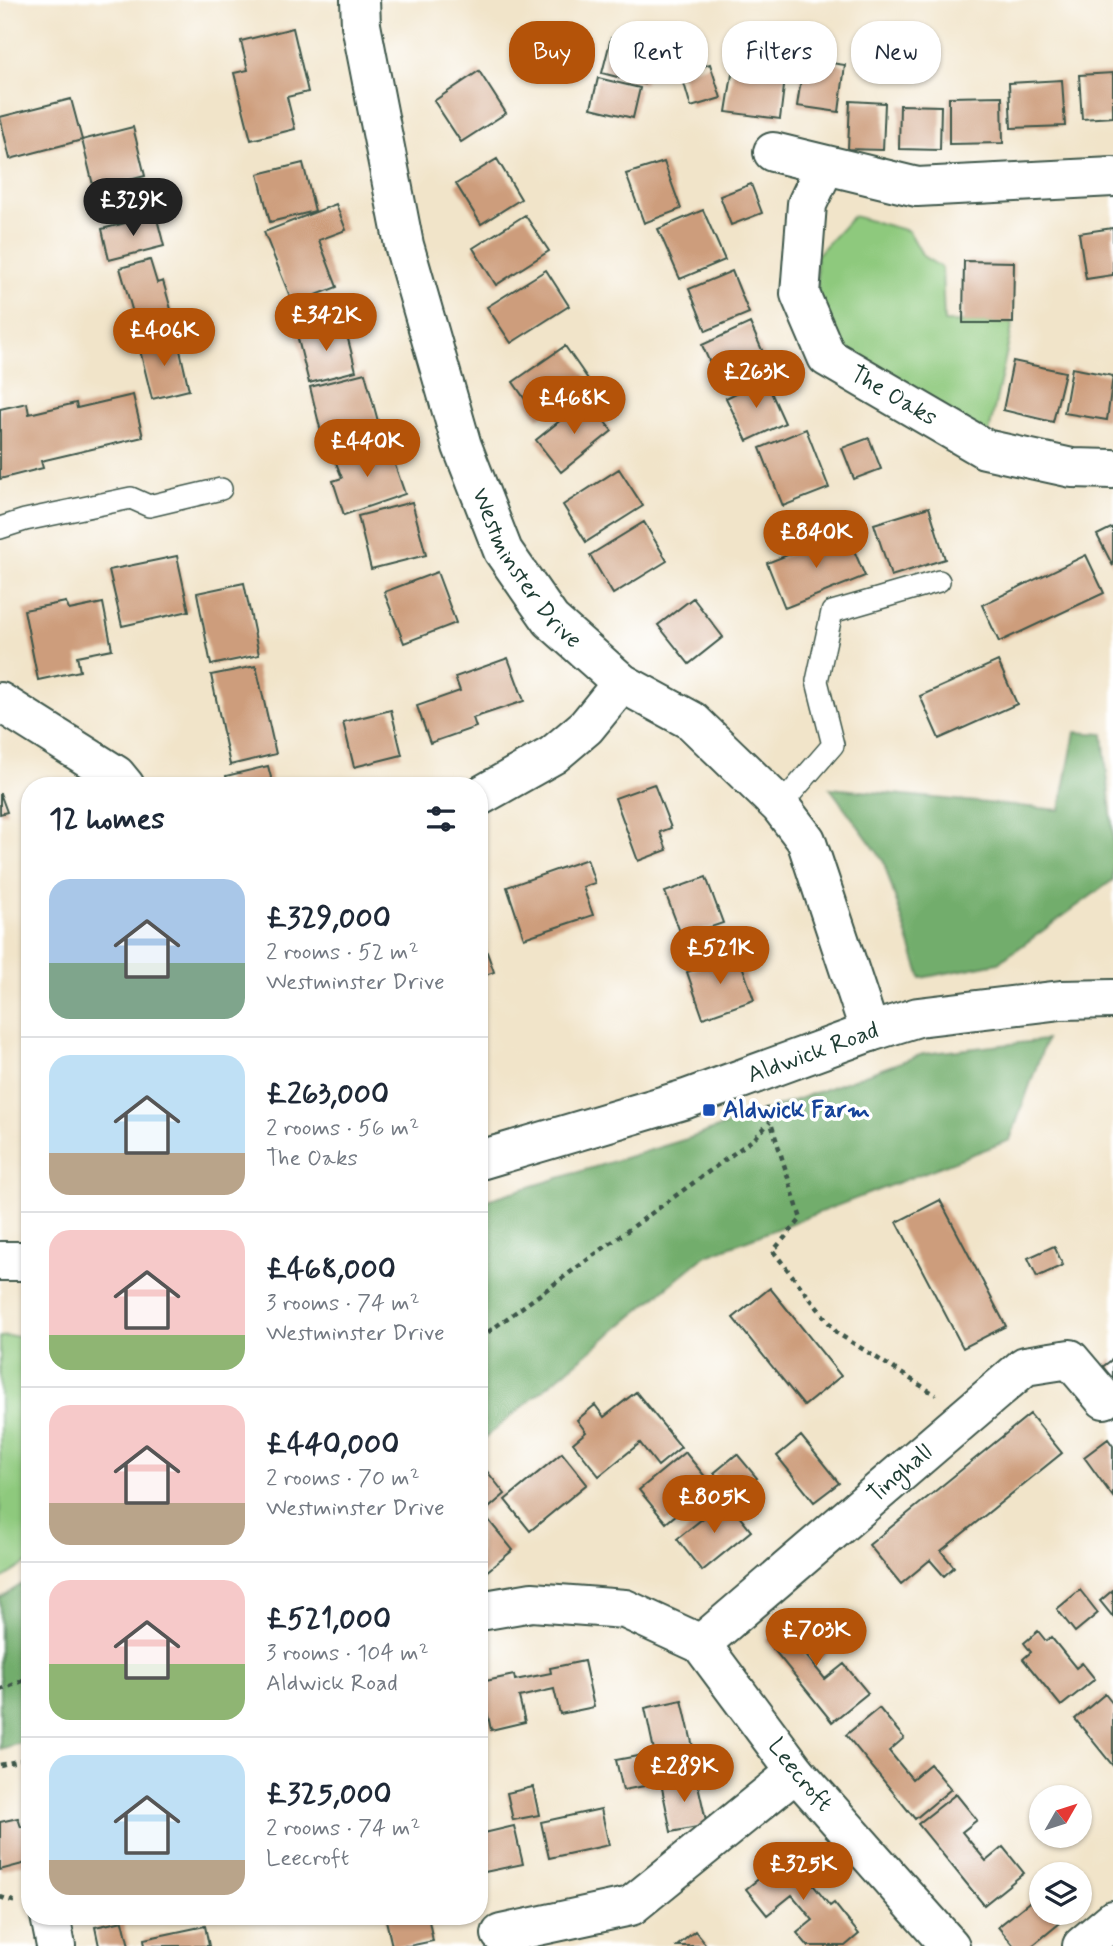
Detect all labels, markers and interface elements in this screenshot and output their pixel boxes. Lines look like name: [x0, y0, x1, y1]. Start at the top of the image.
chip: Buy: [509, 21, 595, 84]
chip: Rent: [609, 21, 708, 84]
chip: Filters: [722, 21, 837, 84]
chip: New: [851, 21, 941, 84]
pin: £329K: [84, 178, 182, 238]
text: £329K: [99, 186, 167, 216]
pin: £342K: [277, 294, 375, 353]
text: £342K: [291, 301, 361, 331]
pin: £406K: [115, 308, 213, 368]
text: £406K: [129, 316, 199, 346]
pin: £263K: [707, 350, 805, 410]
text: £263K: [723, 358, 789, 388]
street label: The Oaks: [844, 358, 943, 433]
pin: £468K: [525, 376, 623, 436]
text: £468K: [539, 384, 609, 414]
pin: £440K: [318, 420, 416, 479]
text: £440K: [330, 427, 404, 457]
street label: Westminster Drive: [464, 484, 588, 656]
pin: £840K: [767, 510, 865, 570]
text: £840K: [779, 518, 853, 548]
text: 12 homes: [49, 800, 165, 839]
icon: filters: [422, 800, 460, 838]
text: £329,000: [266, 899, 391, 938]
icon: home: [105, 907, 189, 991]
pin: £521K: [671, 926, 769, 986]
text: £521K: [686, 934, 754, 964]
text: 2 rooms · 52 m²: [266, 938, 419, 968]
text: Westminster Drive: [266, 968, 445, 998]
street label: Aldwick Road: [743, 1015, 882, 1091]
text: £263,000: [266, 1075, 389, 1114]
icon: home: [105, 1083, 189, 1167]
place label: Aldwick Farm: [723, 1095, 870, 1126]
marker: Aldwick Farm: [701, 1102, 717, 1118]
text: 2 rooms · 56 m²: [266, 1114, 419, 1144]
text: The Oaks: [266, 1144, 358, 1174]
text: £468,000: [266, 1250, 396, 1289]
icon: home: [105, 1258, 189, 1342]
text: 3 rooms · 74 m²: [266, 1289, 420, 1319]
text: Westminster Drive: [266, 1319, 445, 1349]
text: £440,000: [266, 1425, 399, 1464]
icon: home: [105, 1433, 189, 1517]
street label: Tinghall: [861, 1437, 939, 1510]
text: 2 rooms · 70 m²: [266, 1464, 420, 1494]
pin: £805K: [665, 1476, 763, 1535]
text: £805K: [678, 1483, 750, 1513]
text: Westminster Drive: [266, 1494, 445, 1524]
text: £521,000: [266, 1600, 391, 1639]
icon: home: [105, 1608, 189, 1692]
pin: £703K: [767, 1608, 865, 1668]
text: £703K: [782, 1616, 850, 1646]
text: 3 rooms · 104 m²: [266, 1639, 429, 1669]
text: Aldwick Road: [266, 1669, 398, 1699]
street label: Leecroft: [761, 1732, 840, 1819]
pin: £289K: [635, 1744, 733, 1804]
text: £289K: [650, 1752, 718, 1782]
text: £325,000: [266, 1775, 392, 1814]
icon: home: [105, 1783, 189, 1867]
north arrow: [1029, 1785, 1092, 1848]
map controls: [1029, 1785, 1092, 1925]
text: 2 rooms · 74 m²: [266, 1814, 421, 1844]
pin: £325K: [754, 1842, 852, 1902]
text: Leecroft: [266, 1844, 349, 1874]
text: £325K: [769, 1850, 837, 1880]
button: layers: [1029, 1862, 1092, 1925]

